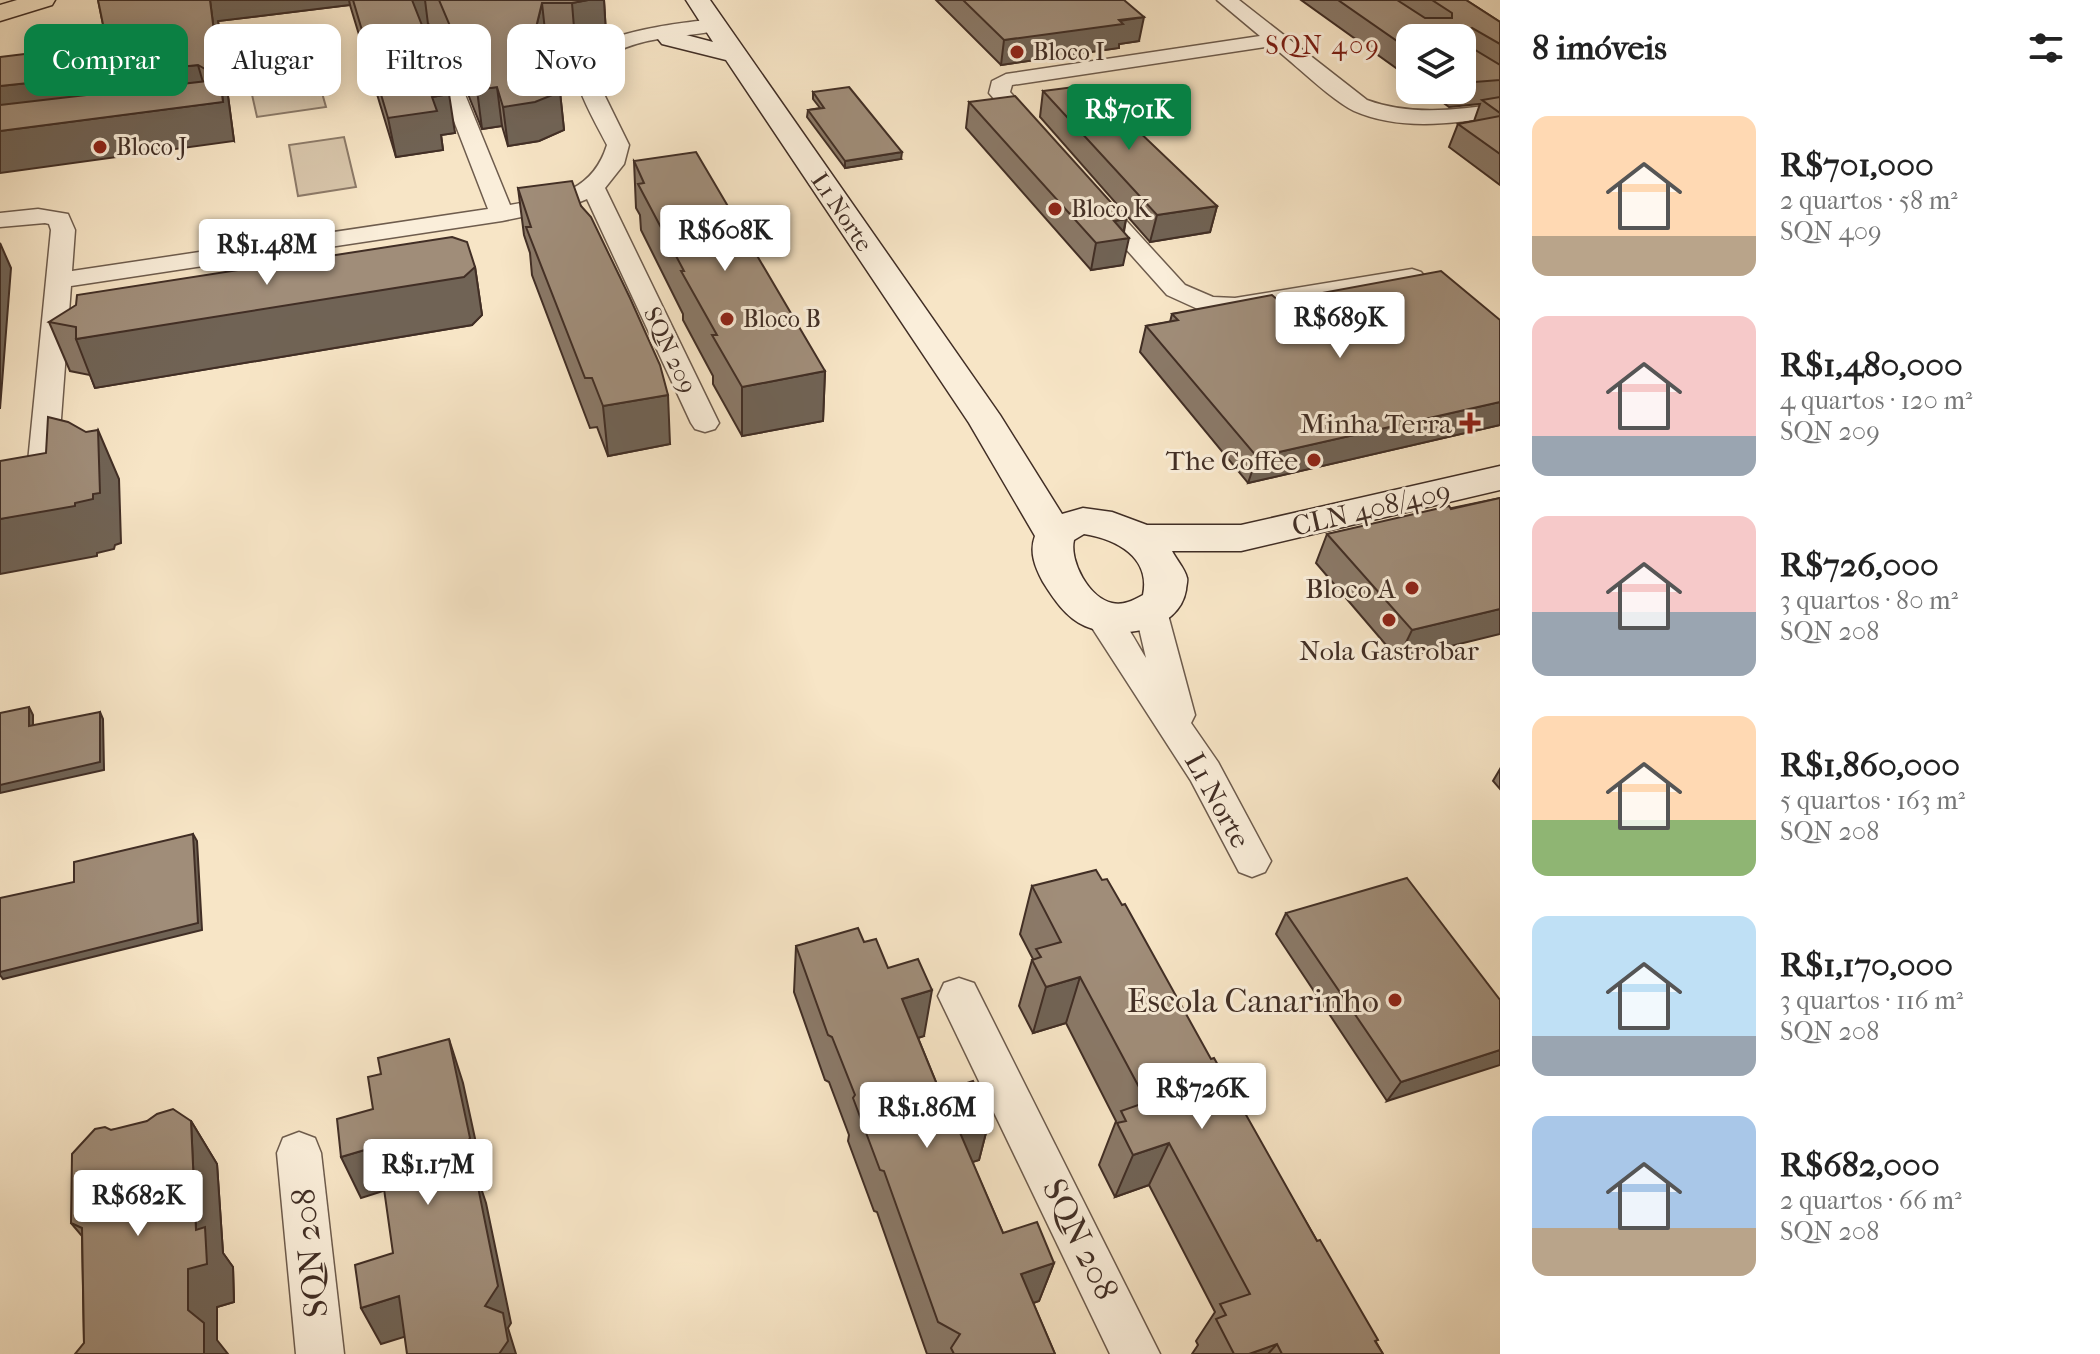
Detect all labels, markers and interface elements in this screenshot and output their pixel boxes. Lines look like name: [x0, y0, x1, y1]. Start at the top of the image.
chip: Comprar: [24, 24, 188, 96]
chip: Alugar: [204, 24, 341, 96]
chip: Filtros: [357, 24, 491, 96]
chip: Novo: [507, 24, 625, 96]
map controls: [1396, 24, 1476, 104]
button: layers: [1396, 24, 1476, 104]
icon: filters: [2024, 26, 2068, 70]
text: 8 imóveis: [1532, 28, 1667, 68]
district label: SQN 409: [1265, 30, 1381, 61]
place label: Bloco I: [1033, 38, 1105, 66]
marker: Bloco I: [1008, 43, 1026, 61]
pin: R$701K: [1064, 84, 1194, 152]
text: R$701K: [1085, 94, 1173, 125]
place label: Bloco J: [116, 133, 187, 161]
marker: Bloco J: [91, 138, 109, 156]
text: R$701,000: [1780, 145, 1934, 185]
icon: home: [1596, 148, 1692, 244]
street label: L1 Norte: [806, 167, 878, 257]
text: 2 quartos · 58 m²: [1780, 185, 1958, 216]
place label: Bloco K: [1071, 195, 1152, 223]
marker: Bloco K: [1046, 200, 1064, 218]
pin: R$608K: [660, 205, 790, 273]
text: R$608K: [678, 215, 772, 246]
text: SQN 409: [1780, 216, 1882, 247]
pin: R$1.48M: [193, 219, 341, 287]
text: R$1.48M: [217, 229, 317, 260]
pin: R$689K: [1275, 292, 1405, 360]
street label: SQN 209: [638, 302, 702, 398]
text: R$689K: [1294, 302, 1386, 333]
place label: Bloco B: [743, 305, 821, 333]
marker: Bloco B: [718, 310, 736, 328]
text: R$1,480,000: [1780, 345, 1963, 385]
icon: home: [1596, 348, 1692, 444]
text: 4 quartos · 120 m²: [1780, 385, 1972, 416]
place label: Minha Terra: [1300, 407, 1453, 440]
marker: Minha Terra: [1459, 412, 1481, 434]
text: SQN 209: [1780, 416, 1880, 447]
place label: The Coffee: [1166, 444, 1298, 477]
marker: The Coffee: [1305, 451, 1323, 469]
street label: CLN 408/409: [1289, 474, 1454, 543]
text: R$726,000: [1780, 545, 1939, 585]
icon: home: [1596, 548, 1692, 644]
place label: Bloco A: [1305, 572, 1397, 605]
marker: Bloco A: [1403, 579, 1421, 597]
text: 3 quartos · 80 m²: [1780, 585, 1958, 616]
marker: Nola Gastrobar: [1380, 611, 1398, 629]
text: SQN 208: [1780, 616, 1879, 647]
place label: Nola Gastrobar: [1299, 634, 1479, 667]
text: R$1,860,000: [1780, 745, 1960, 785]
street label: L1 Norte: [1178, 747, 1257, 854]
icon: home: [1596, 748, 1692, 844]
text: 5 quartos · 163 m²: [1780, 785, 1965, 816]
text: SQN 208: [1780, 816, 1879, 847]
text: R$1,170,000: [1780, 945, 1953, 985]
icon: home: [1596, 948, 1692, 1044]
place label: Escola Canarinho: [1127, 981, 1379, 1021]
text: 3 quartos · 116 m²: [1780, 985, 1963, 1016]
marker: Escola Canarinho: [1386, 991, 1404, 1009]
text: SQN 208: [1780, 1016, 1879, 1047]
pin: R$726K: [1137, 1063, 1267, 1131]
text: R$726K: [1156, 1073, 1248, 1104]
pin: R$1.86M: [853, 1082, 1001, 1150]
text: R$1.86M: [878, 1092, 976, 1123]
pin: R$1.17M: [354, 1139, 502, 1207]
text: R$682,000: [1780, 1145, 1940, 1185]
icon: home: [1596, 1148, 1692, 1244]
text: R$1.17M: [381, 1149, 475, 1180]
pin: R$682K: [73, 1170, 203, 1238]
street label: SQN 208: [1034, 1172, 1127, 1307]
text: R$682K: [92, 1180, 184, 1211]
text: 2 quartos · 66 m²: [1780, 1185, 1962, 1216]
street label: SQN 208: [283, 1186, 337, 1319]
text: SQN 208: [1780, 1216, 1879, 1247]

